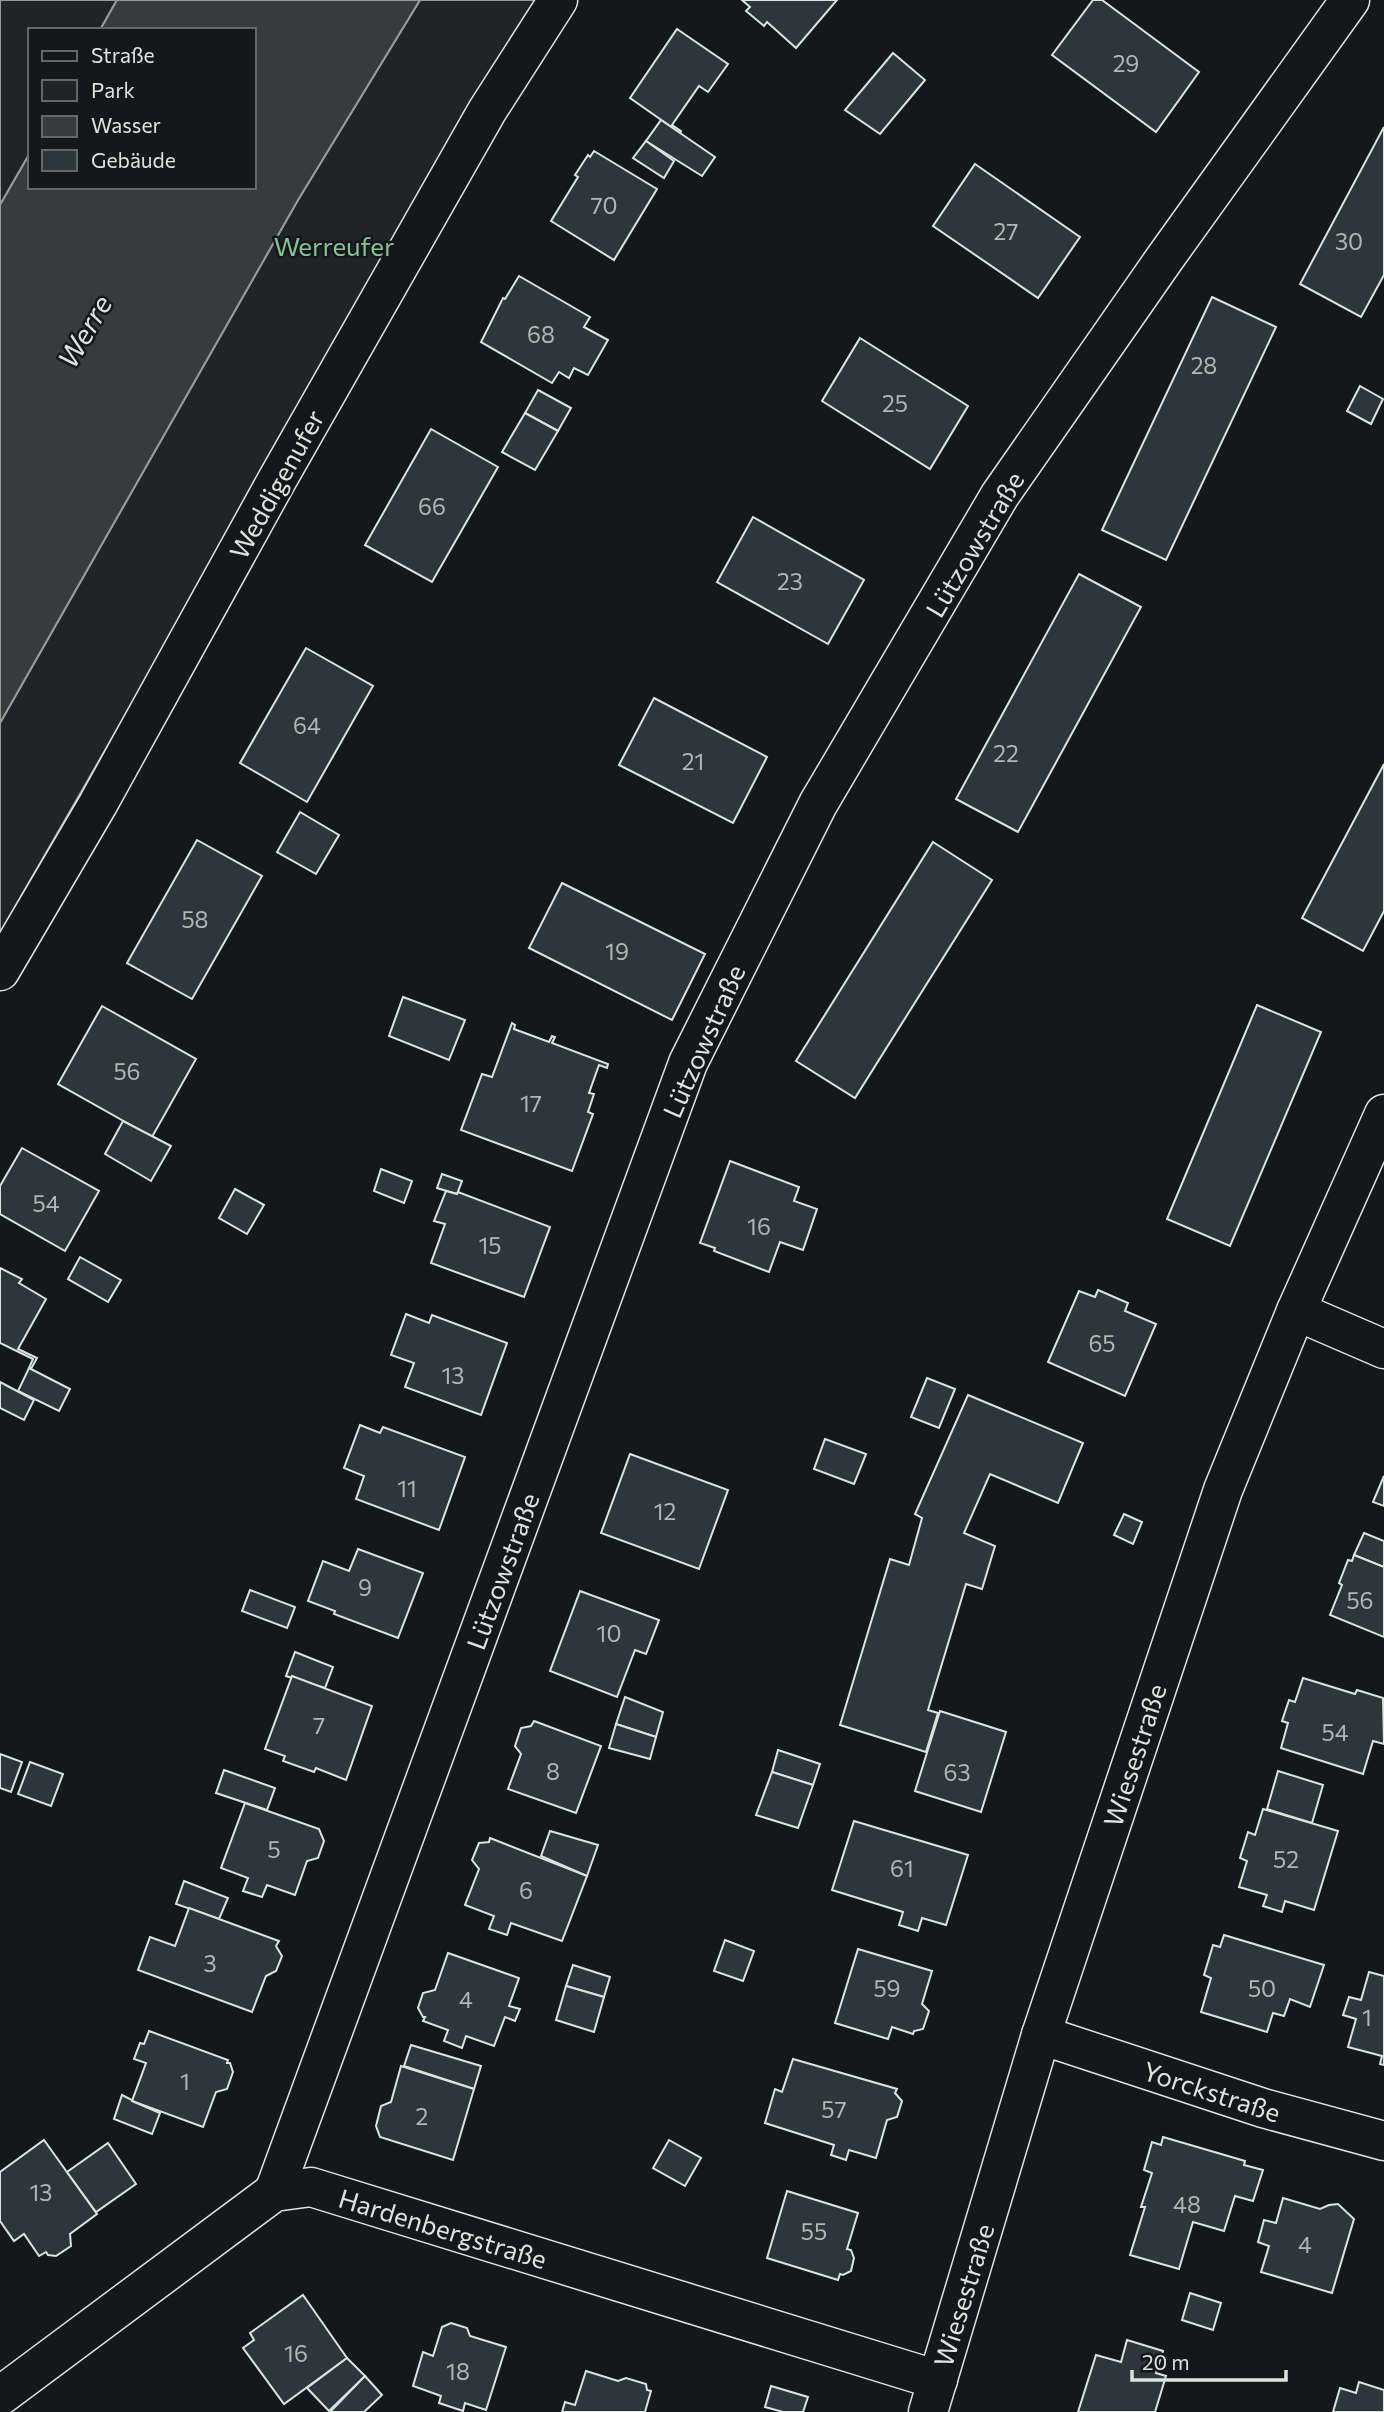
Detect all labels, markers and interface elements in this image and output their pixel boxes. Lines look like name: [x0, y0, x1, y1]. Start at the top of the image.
legend: [28, 28, 256, 189]
text: Straße: [91, 42, 155, 67]
house number: 29: [1113, 49, 1139, 77]
text: Park: [91, 77, 135, 102]
text: Wasser: [91, 112, 161, 137]
text: Gebäude: [91, 147, 176, 172]
house number: 70: [590, 191, 618, 219]
house number: 27: [994, 217, 1018, 245]
house number: 30: [1335, 227, 1363, 255]
park label: Werreufer: [274, 230, 394, 261]
water label: Werre: [50, 288, 118, 373]
house number: 68: [527, 320, 555, 348]
house number: 28: [1191, 351, 1217, 379]
house number: 25: [882, 389, 908, 417]
street label: Weddigenufer: [222, 404, 330, 564]
street label: Lützowstraße: [918, 466, 1030, 622]
house number: 66: [418, 492, 446, 520]
house number: 23: [777, 567, 803, 595]
house number: 64: [293, 711, 321, 739]
house number: 22: [993, 739, 1019, 767]
house number: 21: [682, 747, 704, 775]
house number: 58: [181, 905, 209, 933]
house number: 19: [605, 937, 629, 965]
street label: Lützowstraße: [655, 960, 751, 1122]
house number: 56: [113, 1057, 141, 1085]
house number: 17: [520, 1089, 542, 1117]
house number: 54: [32, 1189, 60, 1217]
house number: 16: [747, 1212, 771, 1240]
house number: 15: [478, 1231, 502, 1259]
house number: 65: [1088, 1329, 1116, 1357]
house number: 13: [442, 1361, 464, 1389]
house number: 11: [397, 1474, 417, 1502]
street label: Lützowstraße: [459, 1488, 545, 1654]
house number: 12: [654, 1497, 676, 1525]
house number: 9: [358, 1573, 372, 1601]
house number: 56: [1346, 1586, 1374, 1614]
house number: 10: [597, 1619, 621, 1647]
street label: Wiesestraße: [1096, 1680, 1172, 1830]
house number: 7: [313, 1711, 325, 1739]
house number: 54: [1321, 1718, 1349, 1746]
house number: 8: [546, 1757, 560, 1785]
house number: 63: [943, 1758, 971, 1786]
house number: 5: [267, 1835, 281, 1863]
house number: 52: [1273, 1845, 1299, 1873]
house number: 61: [890, 1854, 914, 1882]
house number: 6: [519, 1876, 533, 1904]
house number: 3: [203, 1949, 217, 1977]
house number: 59: [873, 1974, 901, 2002]
house number: 50: [1248, 1974, 1276, 2002]
house number: 4: [459, 1985, 473, 2013]
house number: 1: [1362, 2003, 1372, 2031]
street label: Yorckstraße: [1139, 2054, 1285, 2128]
house number: 1: [180, 2067, 190, 2095]
house number: 57: [821, 2095, 847, 2123]
house number: 2: [416, 2102, 428, 2130]
house number: 13: [30, 2178, 52, 2206]
street label: Hardenbergstraße: [335, 2182, 551, 2274]
house number: 48: [1173, 2190, 1201, 2218]
house number: 55: [801, 2217, 827, 2245]
street label: Wiesestraße: [927, 2220, 999, 2370]
house number: 4: [1298, 2230, 1312, 2258]
scale bar: [1132, 2338, 1286, 2382]
house number: 16: [284, 2339, 308, 2367]
text: 20 m: [1142, 2349, 1190, 2374]
house number: 18: [446, 2357, 470, 2385]

